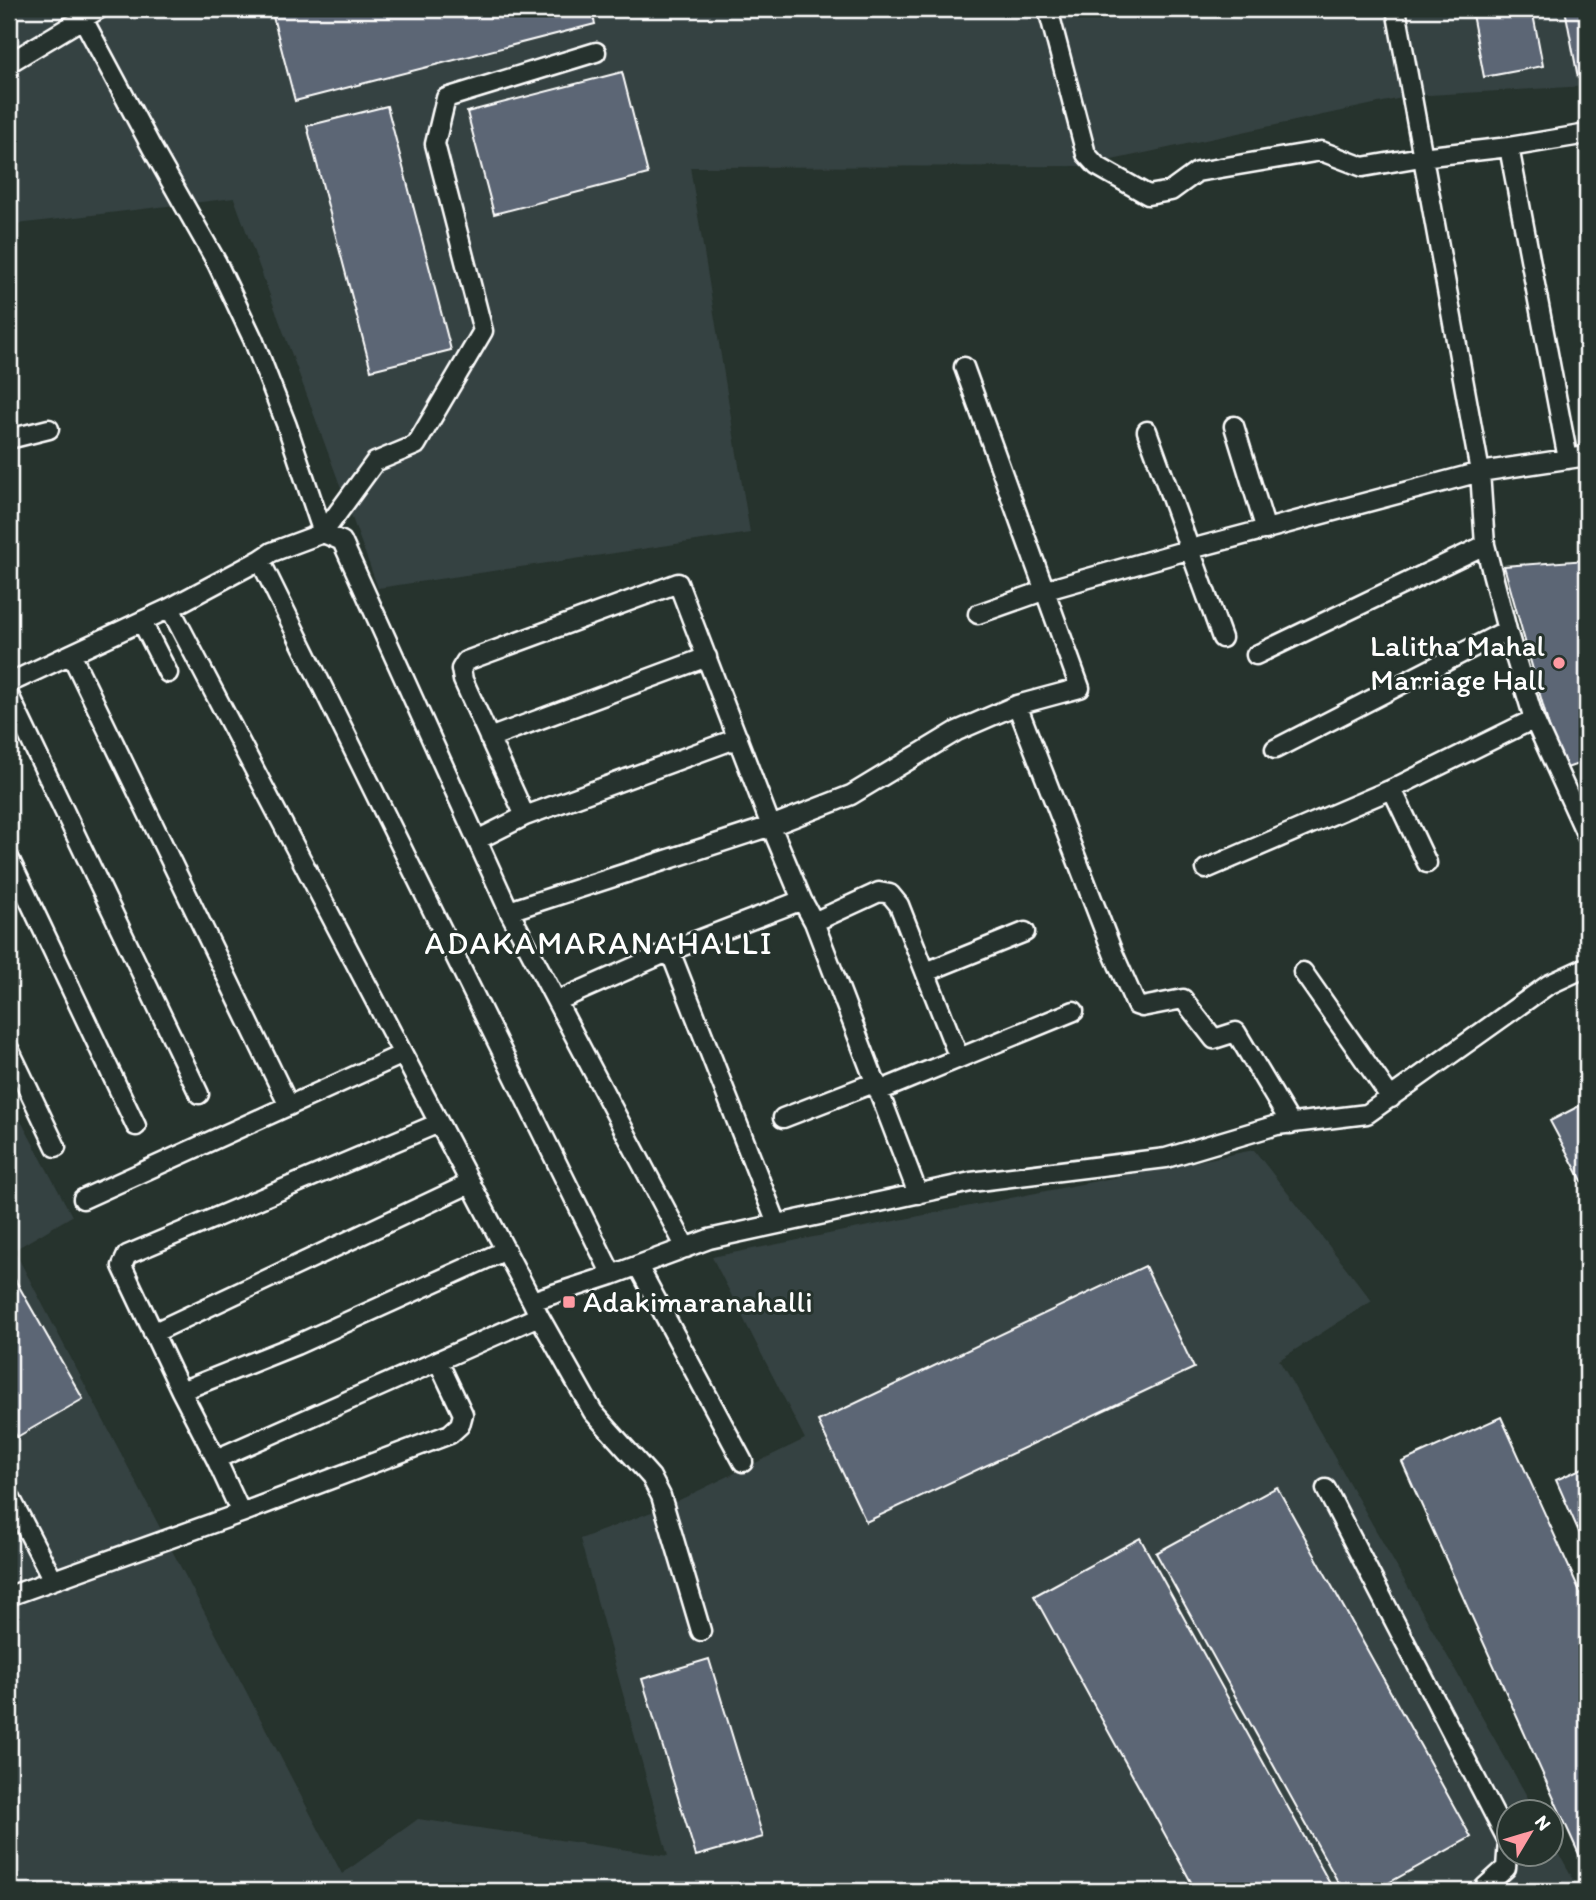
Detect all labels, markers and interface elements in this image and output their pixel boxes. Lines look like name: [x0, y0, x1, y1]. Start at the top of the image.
place label: Lalitha Mahal Marriage Hall: [1370, 627, 1545, 698]
marker: Lalitha Mahal Marriage Hall: [1551, 655, 1567, 671]
district label: ADAKAMARANAHALLI: [424, 924, 774, 962]
place label: Adakimaranahalli: [583, 1283, 813, 1320]
marker: Adakimaranahalli: [561, 1294, 577, 1310]
north arrow: [1494, 1798, 1564, 1868]
text: N: [1530, 1811, 1556, 1835]

